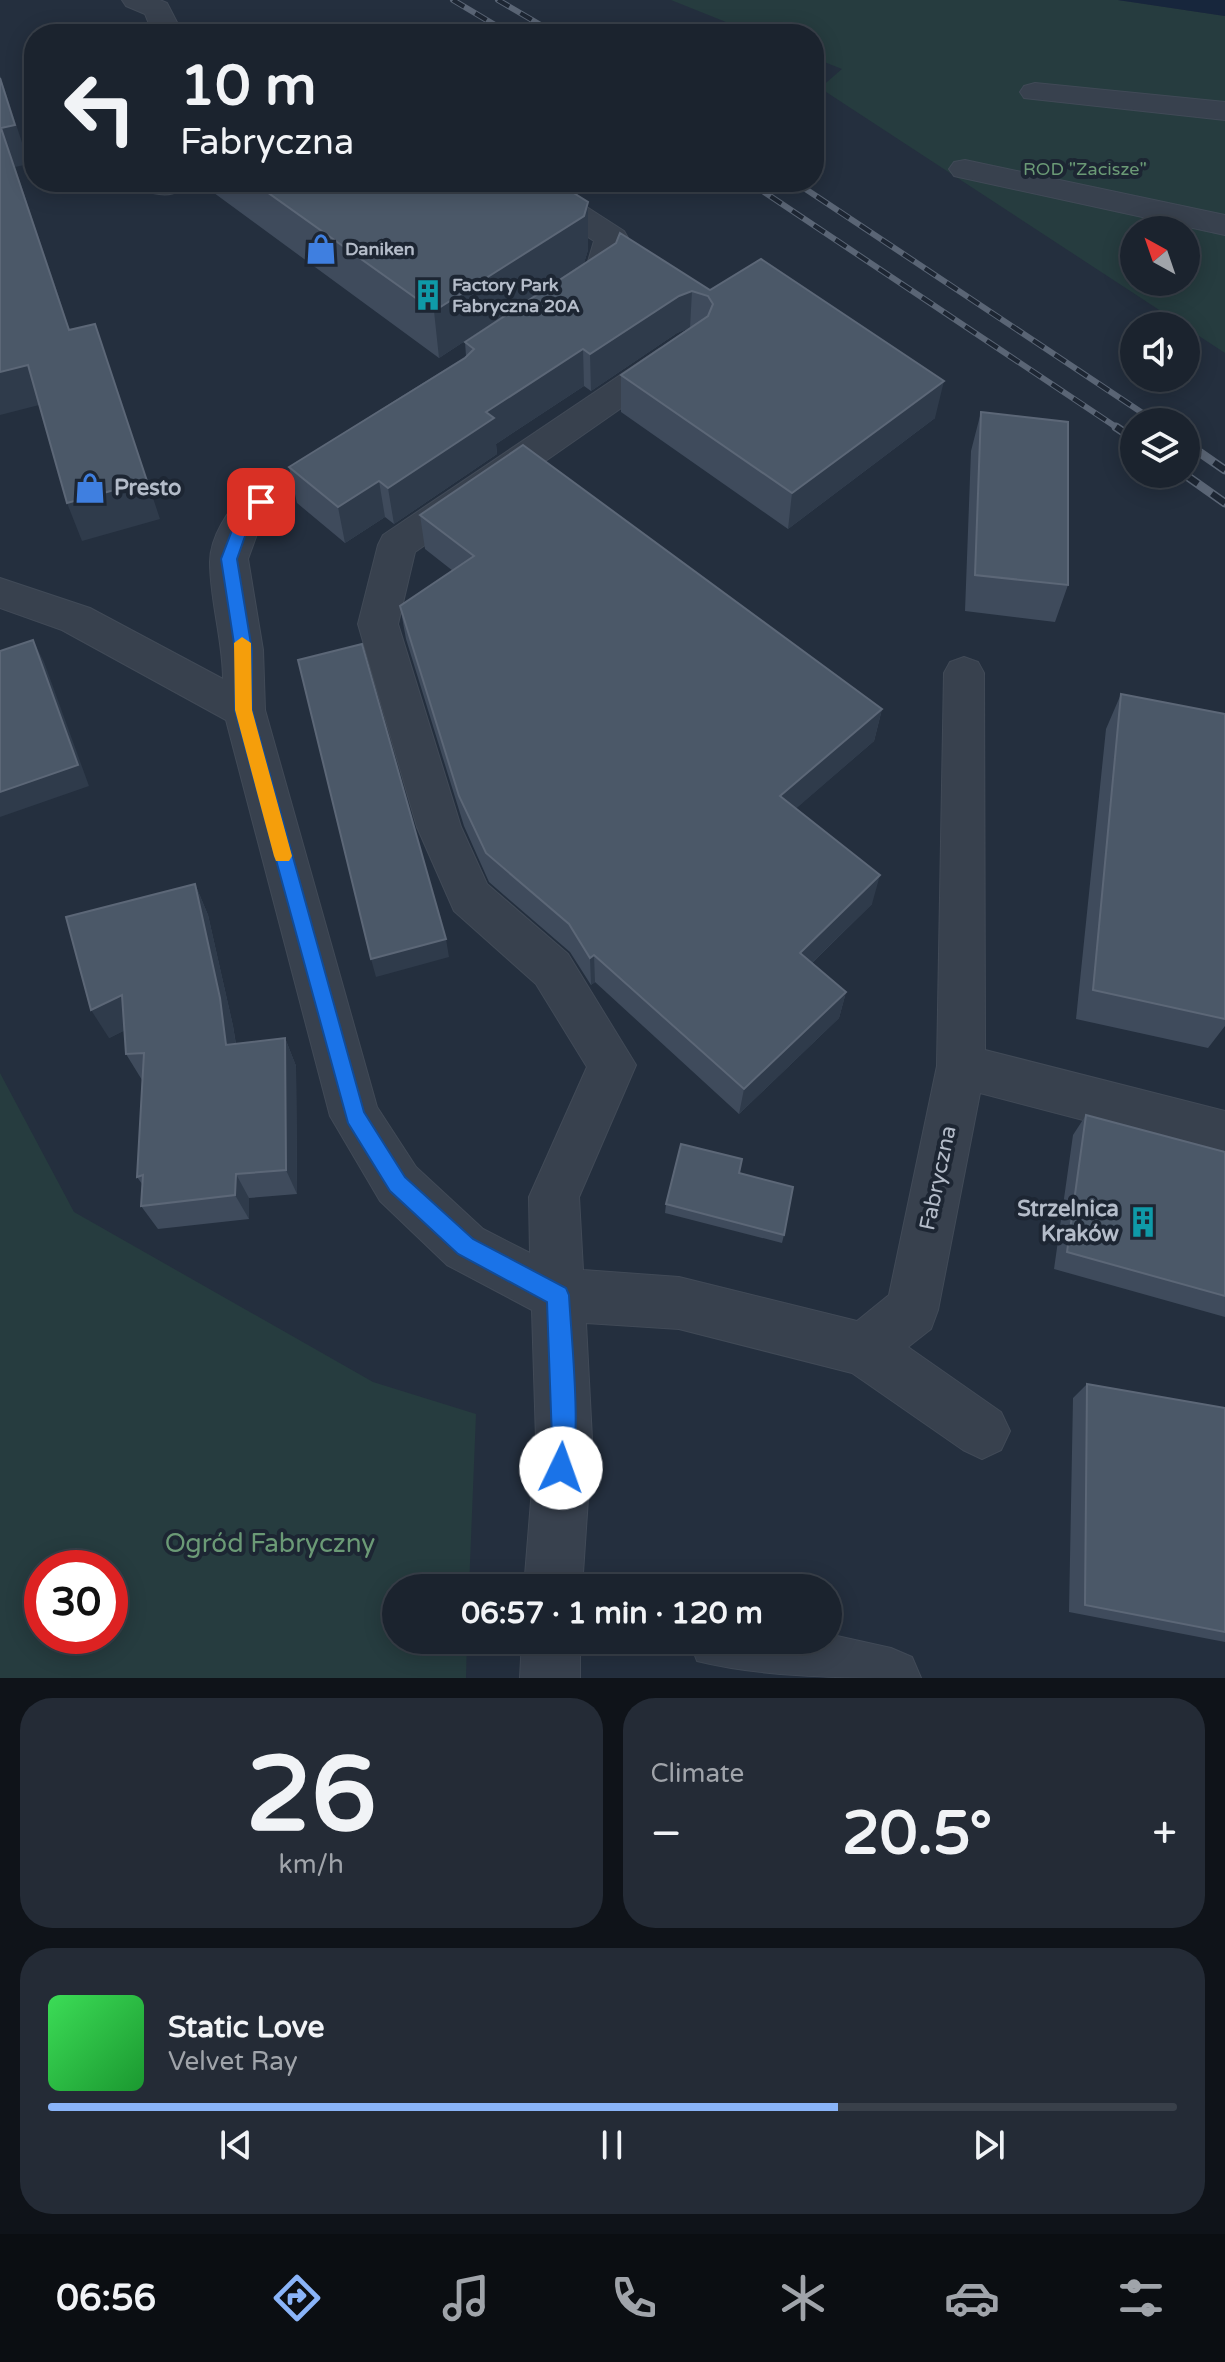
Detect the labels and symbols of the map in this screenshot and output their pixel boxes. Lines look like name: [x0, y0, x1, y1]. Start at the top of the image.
park label: ROD "Zacisze": [1023, 158, 1147, 180]
north arrow: [1120, 216, 1200, 296]
shop icon: Daniken: [304, 232, 338, 266]
place label: Daniken: [345, 238, 415, 260]
place label: Factory Park Fabryczna 20A: [452, 274, 580, 317]
building icon: Factory Park Fabryczna 20A: [411, 278, 445, 312]
pin: [227, 468, 295, 536]
shop icon: Presto: [73, 471, 107, 505]
place label: Presto: [114, 475, 181, 501]
street label: Fabryczna: [914, 1123, 962, 1233]
place label: Strzelnica Kraków: [1017, 1196, 1120, 1247]
building icon: Strzelnica Kraków: [1126, 1205, 1160, 1239]
position arrow: [519, 1426, 603, 1510]
park label: Ogród Fabryczny: [165, 1528, 375, 1559]
speed limit sign: 30: [24, 1550, 128, 1654]

